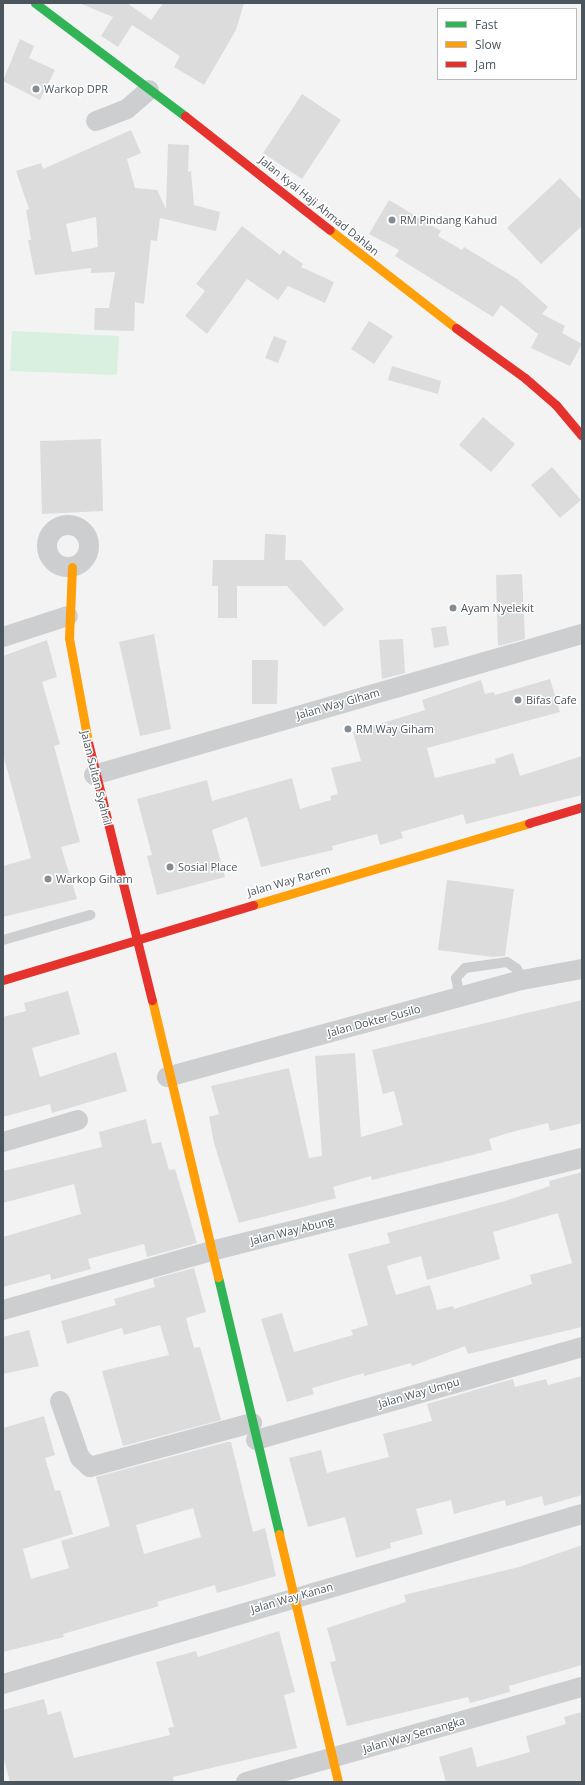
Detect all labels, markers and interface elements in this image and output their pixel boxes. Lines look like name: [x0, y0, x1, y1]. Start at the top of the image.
legend: [437, 8, 577, 80]
text: Fast: [475, 16, 498, 33]
text: Slow: [475, 36, 501, 53]
text: Jam: [475, 56, 496, 73]
place label: Warkop DPR: [44, 82, 108, 96]
marker: Warkop DPR: [31, 84, 41, 94]
street label: Jalan Kyai Haji Ahmad Dahlan: [256, 154, 382, 258]
place label: RM Pindang Kahud: [400, 213, 497, 227]
marker: RM Pindang Kahud: [387, 215, 397, 225]
place label: Ayam Nyelekit: [461, 601, 534, 615]
marker: Ayam Nyelekit: [448, 603, 458, 613]
street label: Jalan Way Giham: [295, 686, 381, 722]
place label: Bifas Cafe: [526, 693, 577, 707]
marker: Bifas Cafe: [513, 695, 523, 705]
place label: RM Way Giham: [356, 722, 434, 736]
marker: RM Way Giham: [343, 724, 353, 734]
street label: Jalan Sultan Syahril: [78, 729, 114, 827]
place label: Sosial Place: [178, 860, 237, 874]
marker: Sosial Place: [165, 862, 175, 872]
street label: Jalan Way Rarem: [246, 863, 332, 899]
place label: Warkop Giham: [56, 872, 133, 886]
marker: Warkop Giham: [43, 874, 53, 884]
street label: Jalan Dokter Susilo: [326, 1002, 422, 1040]
street label: Jalan Way Abung: [249, 1214, 335, 1248]
street label: Jalan Way Umpu: [377, 1375, 461, 1411]
street label: Jalan Way Kanan: [249, 1580, 335, 1616]
street label: Jalan Way Semangka: [362, 1714, 466, 1756]

